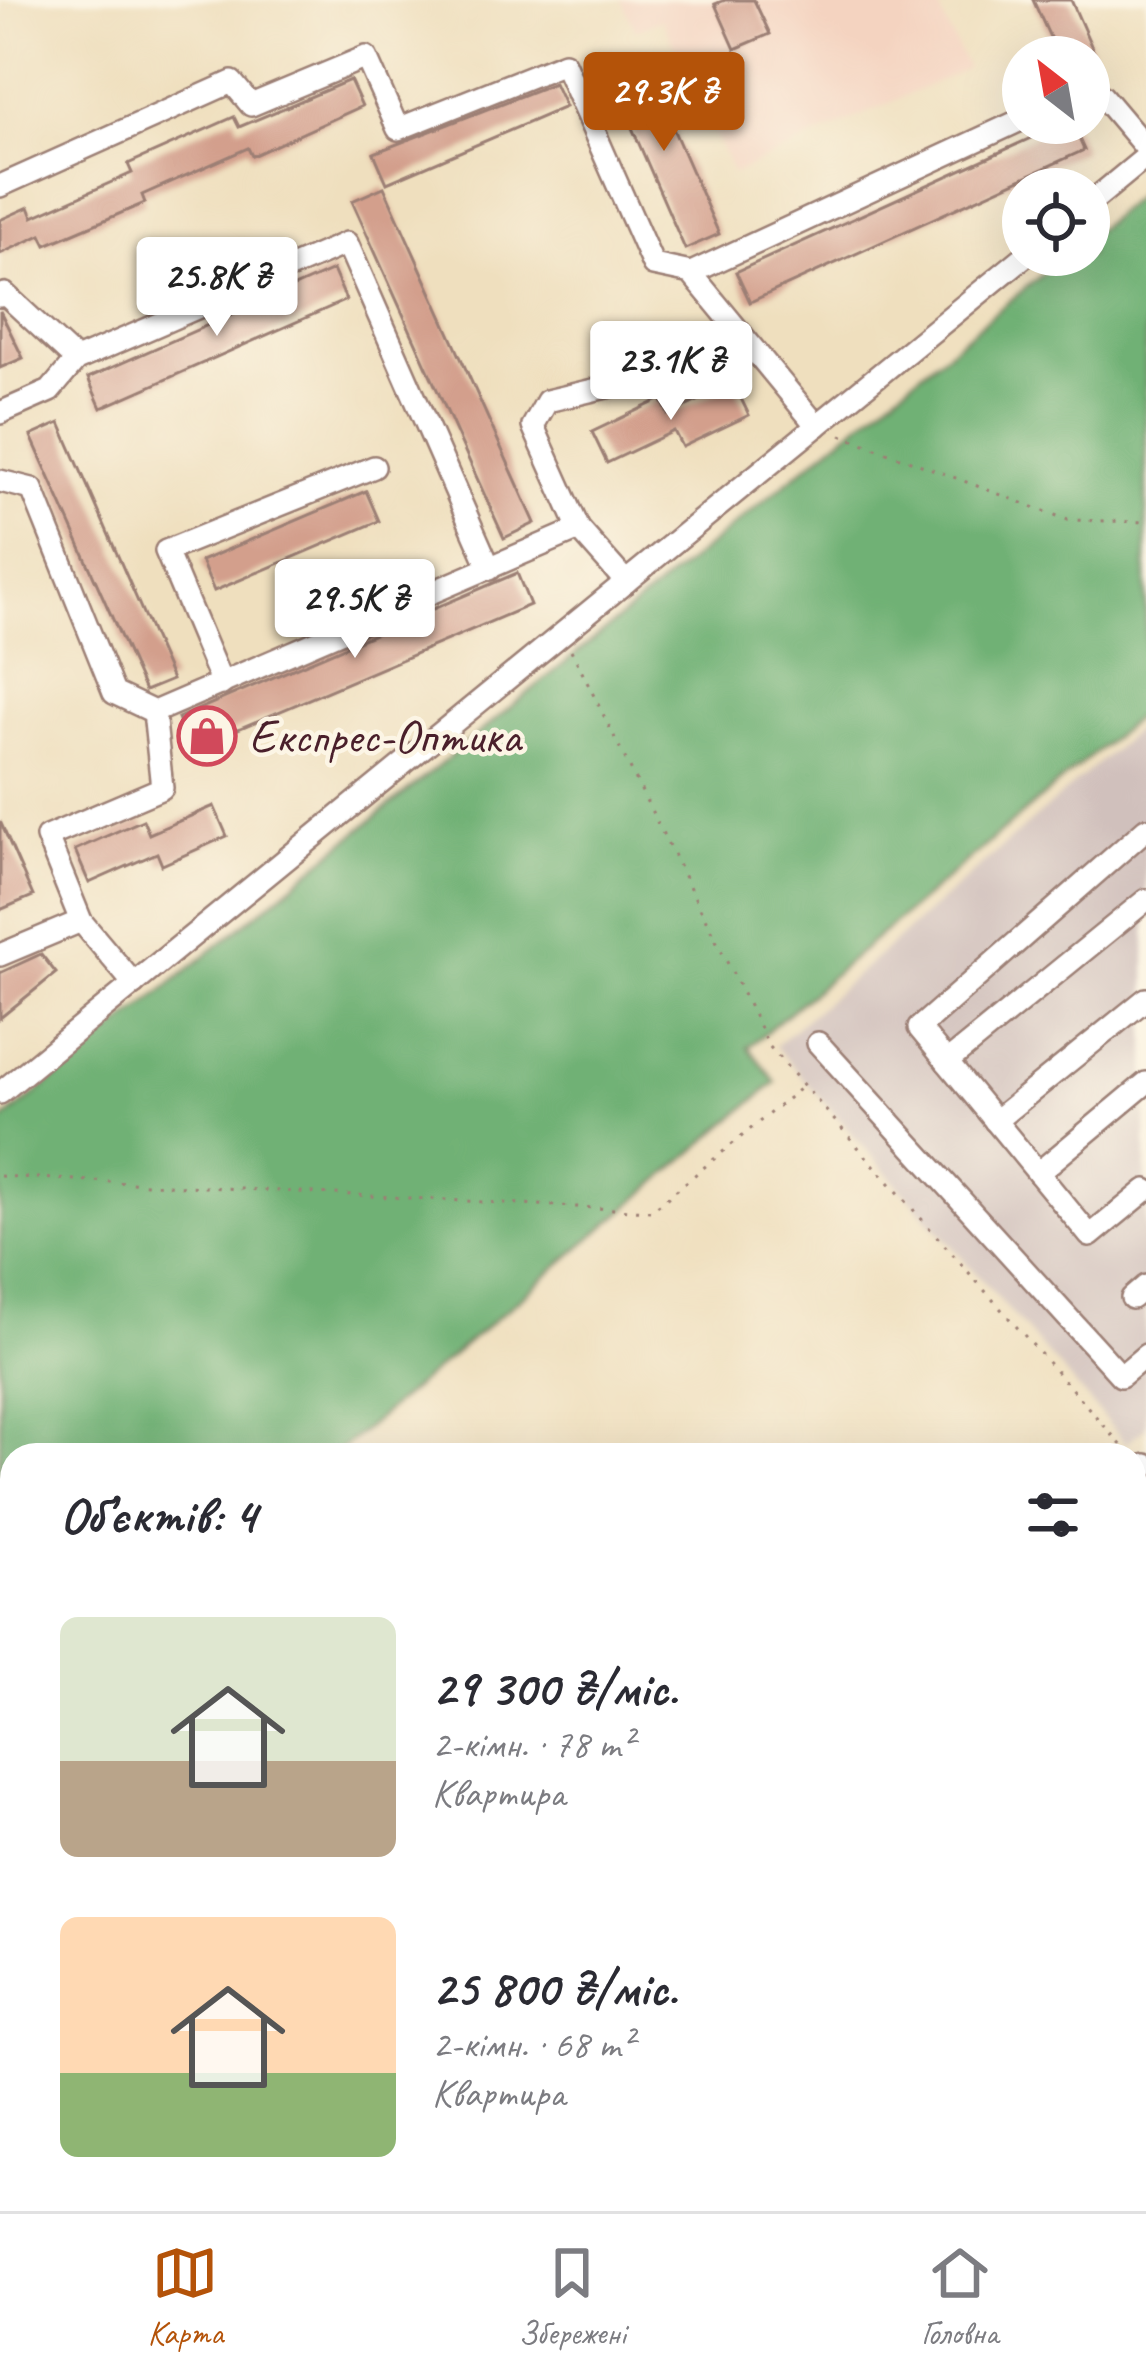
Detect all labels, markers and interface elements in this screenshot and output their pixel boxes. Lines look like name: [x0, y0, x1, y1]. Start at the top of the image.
north arrow: [1002, 36, 1110, 144]
map controls: [1002, 36, 1110, 276]
pin: 29.3K ₴: [553, 52, 775, 154]
text: 29.3K ₴: [610, 66, 718, 115]
button: locate: [1002, 168, 1110, 276]
pin: 25.8K ₴: [106, 237, 328, 339]
text: 25.8K ₴: [164, 251, 270, 300]
pin: 23.1K ₴: [560, 321, 782, 423]
text: 23.1K ₴: [617, 335, 725, 384]
pin: 29.5K ₴: [244, 559, 466, 661]
text: 29.5K ₴: [302, 573, 408, 622]
shop icon: Експрес-Оптика: [176, 705, 238, 767]
place label: Експрес-Оптика: [249, 706, 523, 766]
icon: filters: [1020, 1482, 1086, 1548]
text: Об’єктів: 4: [60, 1483, 257, 1547]
text: 29 300 ₴/міс.: [432, 1656, 678, 1720]
icon: home: [156, 1665, 300, 1809]
text: 2-кімн. · 78 m²: [432, 1720, 633, 1769]
text: Квартира: [432, 1769, 565, 1818]
text: 25 800 ₴/міс.: [432, 1956, 677, 2020]
icon: home: [156, 1965, 300, 2109]
text: 2-кімн. · 68 m²: [432, 2020, 633, 2069]
text: Квартира: [432, 2069, 565, 2118]
tab: Карта: [148, 2240, 223, 2354]
tab: Збережені: [519, 2240, 626, 2354]
tab: Головна: [921, 2240, 998, 2354]

